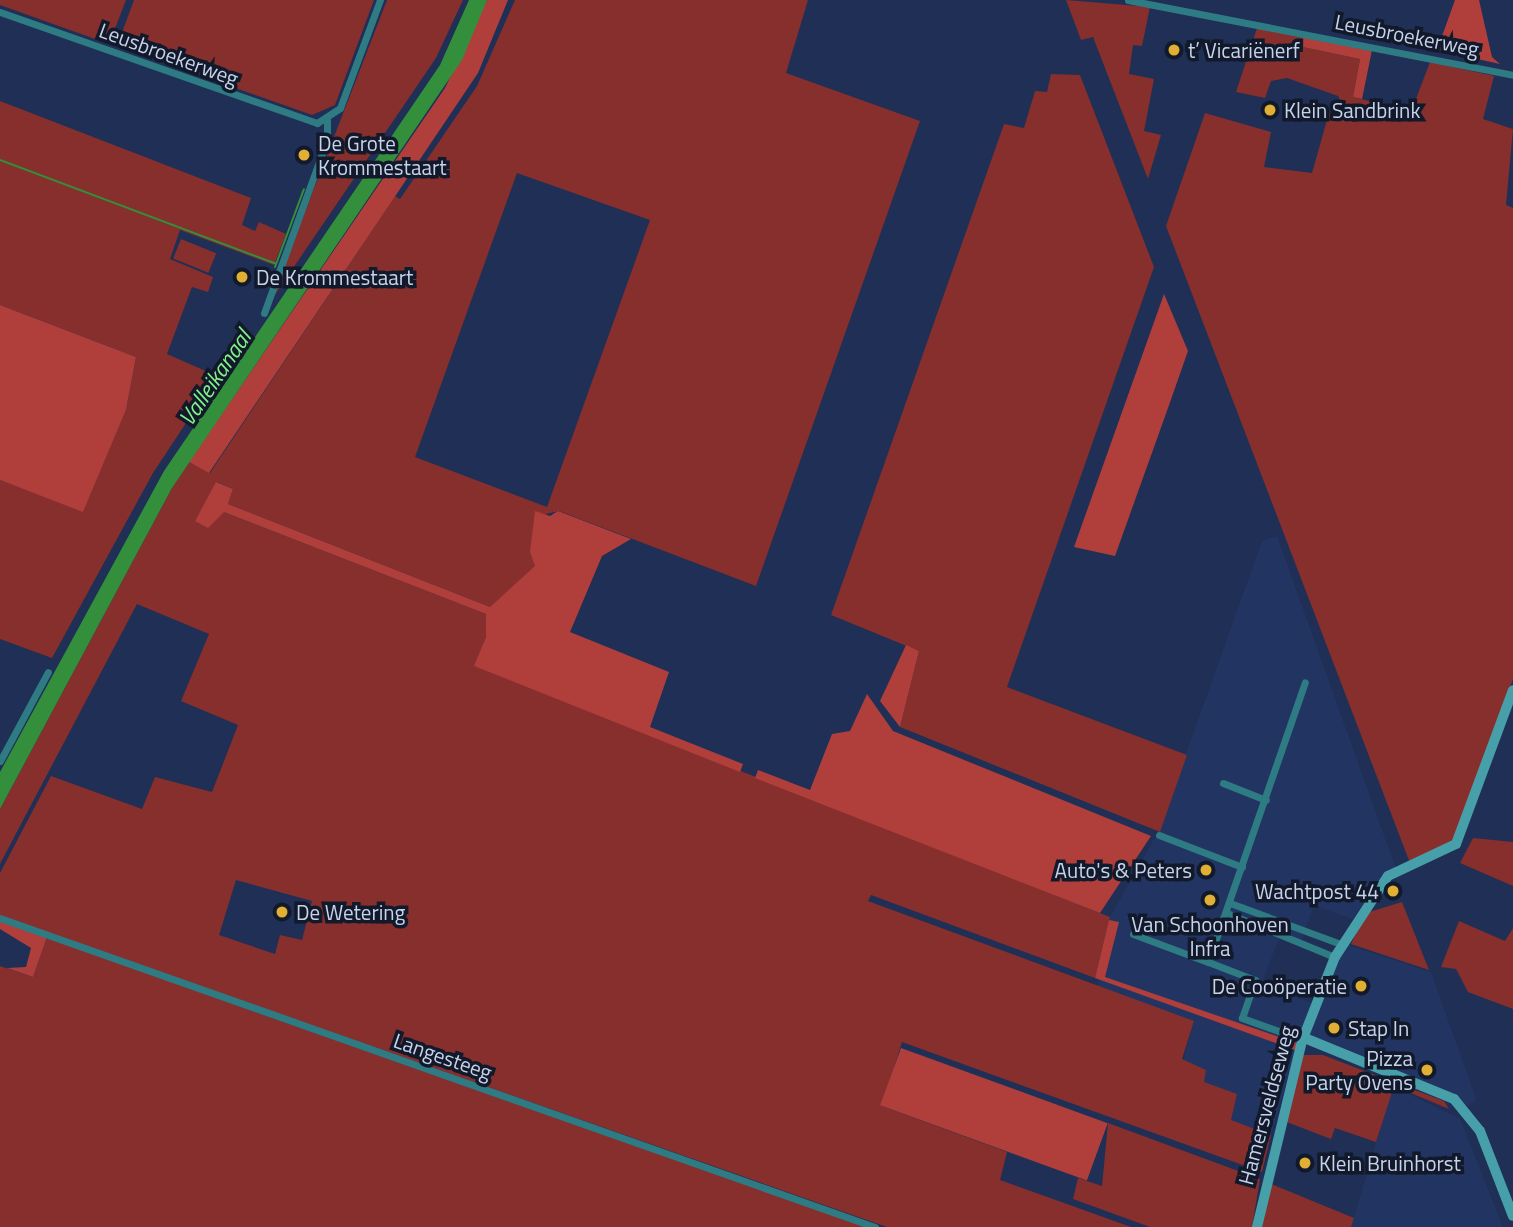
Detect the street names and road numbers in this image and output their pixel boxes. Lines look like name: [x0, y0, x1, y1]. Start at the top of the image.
street label: Leusbroekerweg: [1333, 9, 1481, 61]
street label: Leusbroekerweg: [96, 17, 242, 91]
street label: Hamersveldseweg: [1233, 1023, 1299, 1187]
street label: Langesteeg: [390, 1027, 496, 1085]

